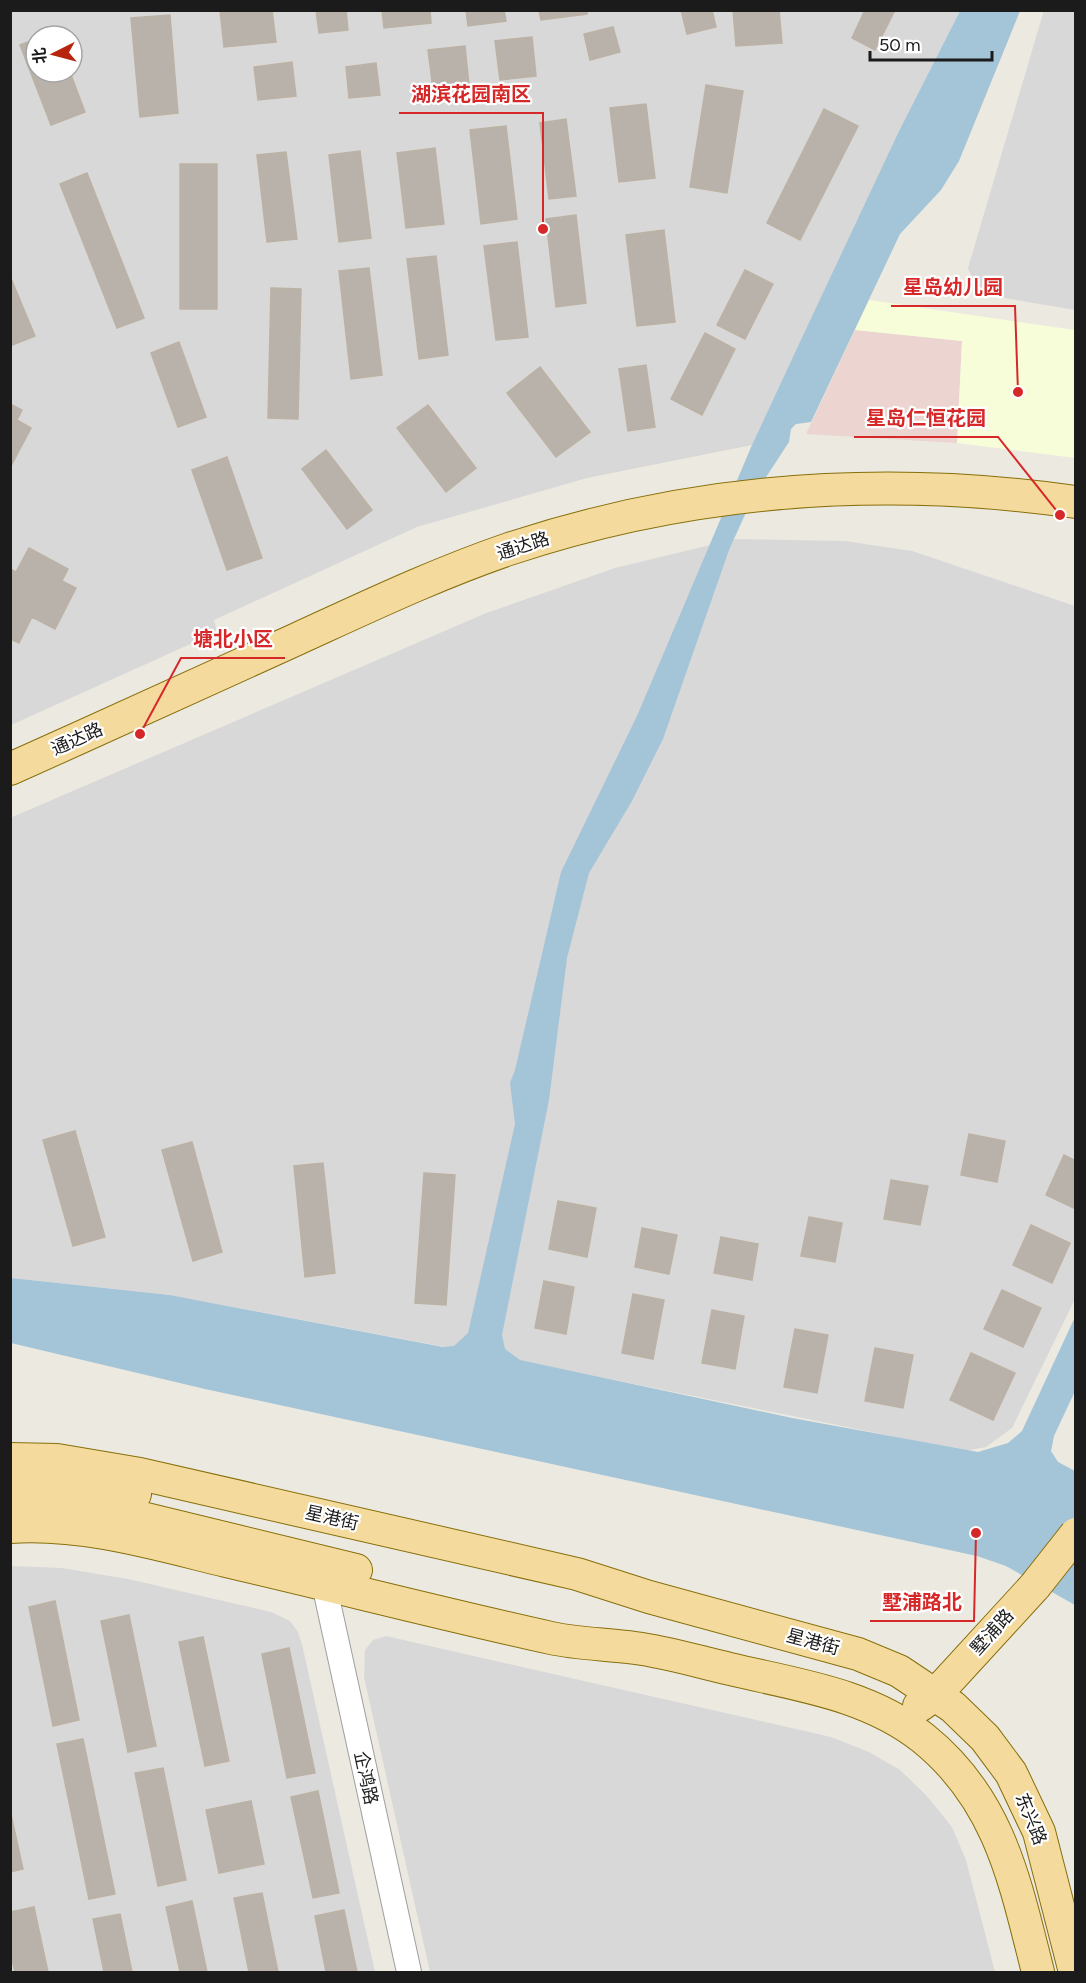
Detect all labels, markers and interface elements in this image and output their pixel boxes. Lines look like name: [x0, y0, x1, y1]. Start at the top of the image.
north arrow: [24, 24, 84, 84]
scale bar: [870, 24, 992, 62]
text: 50 m: [879, 34, 921, 56]
text: 北: [29, 47, 50, 64]
callout: 湖滨花园南区: [399, 75, 543, 113]
text: 湖滨花园南区: [411, 82, 531, 106]
callout: 星岛幼儿园: [891, 268, 1015, 306]
text: 星岛幼儿园: [903, 275, 1003, 299]
callout: 星岛仁恒花园: [854, 399, 998, 437]
text: 星岛仁恒花园: [866, 406, 986, 430]
street label: 通达路: [494, 527, 552, 565]
callout: 塘北小区: [181, 620, 285, 658]
text: 塘北小区: [193, 627, 273, 651]
street label: 通达路: [48, 718, 106, 760]
street label: 星港街: [303, 1501, 361, 1535]
callout: 墅浦路北: [870, 1583, 974, 1621]
text: 墅浦路北: [882, 1590, 962, 1614]
street label: 墅浦路: [966, 1605, 1018, 1659]
street label: 星港街: [784, 1624, 842, 1660]
street label: 企鸿路: [350, 1749, 382, 1807]
street label: 东兴路: [1011, 1790, 1051, 1848]

